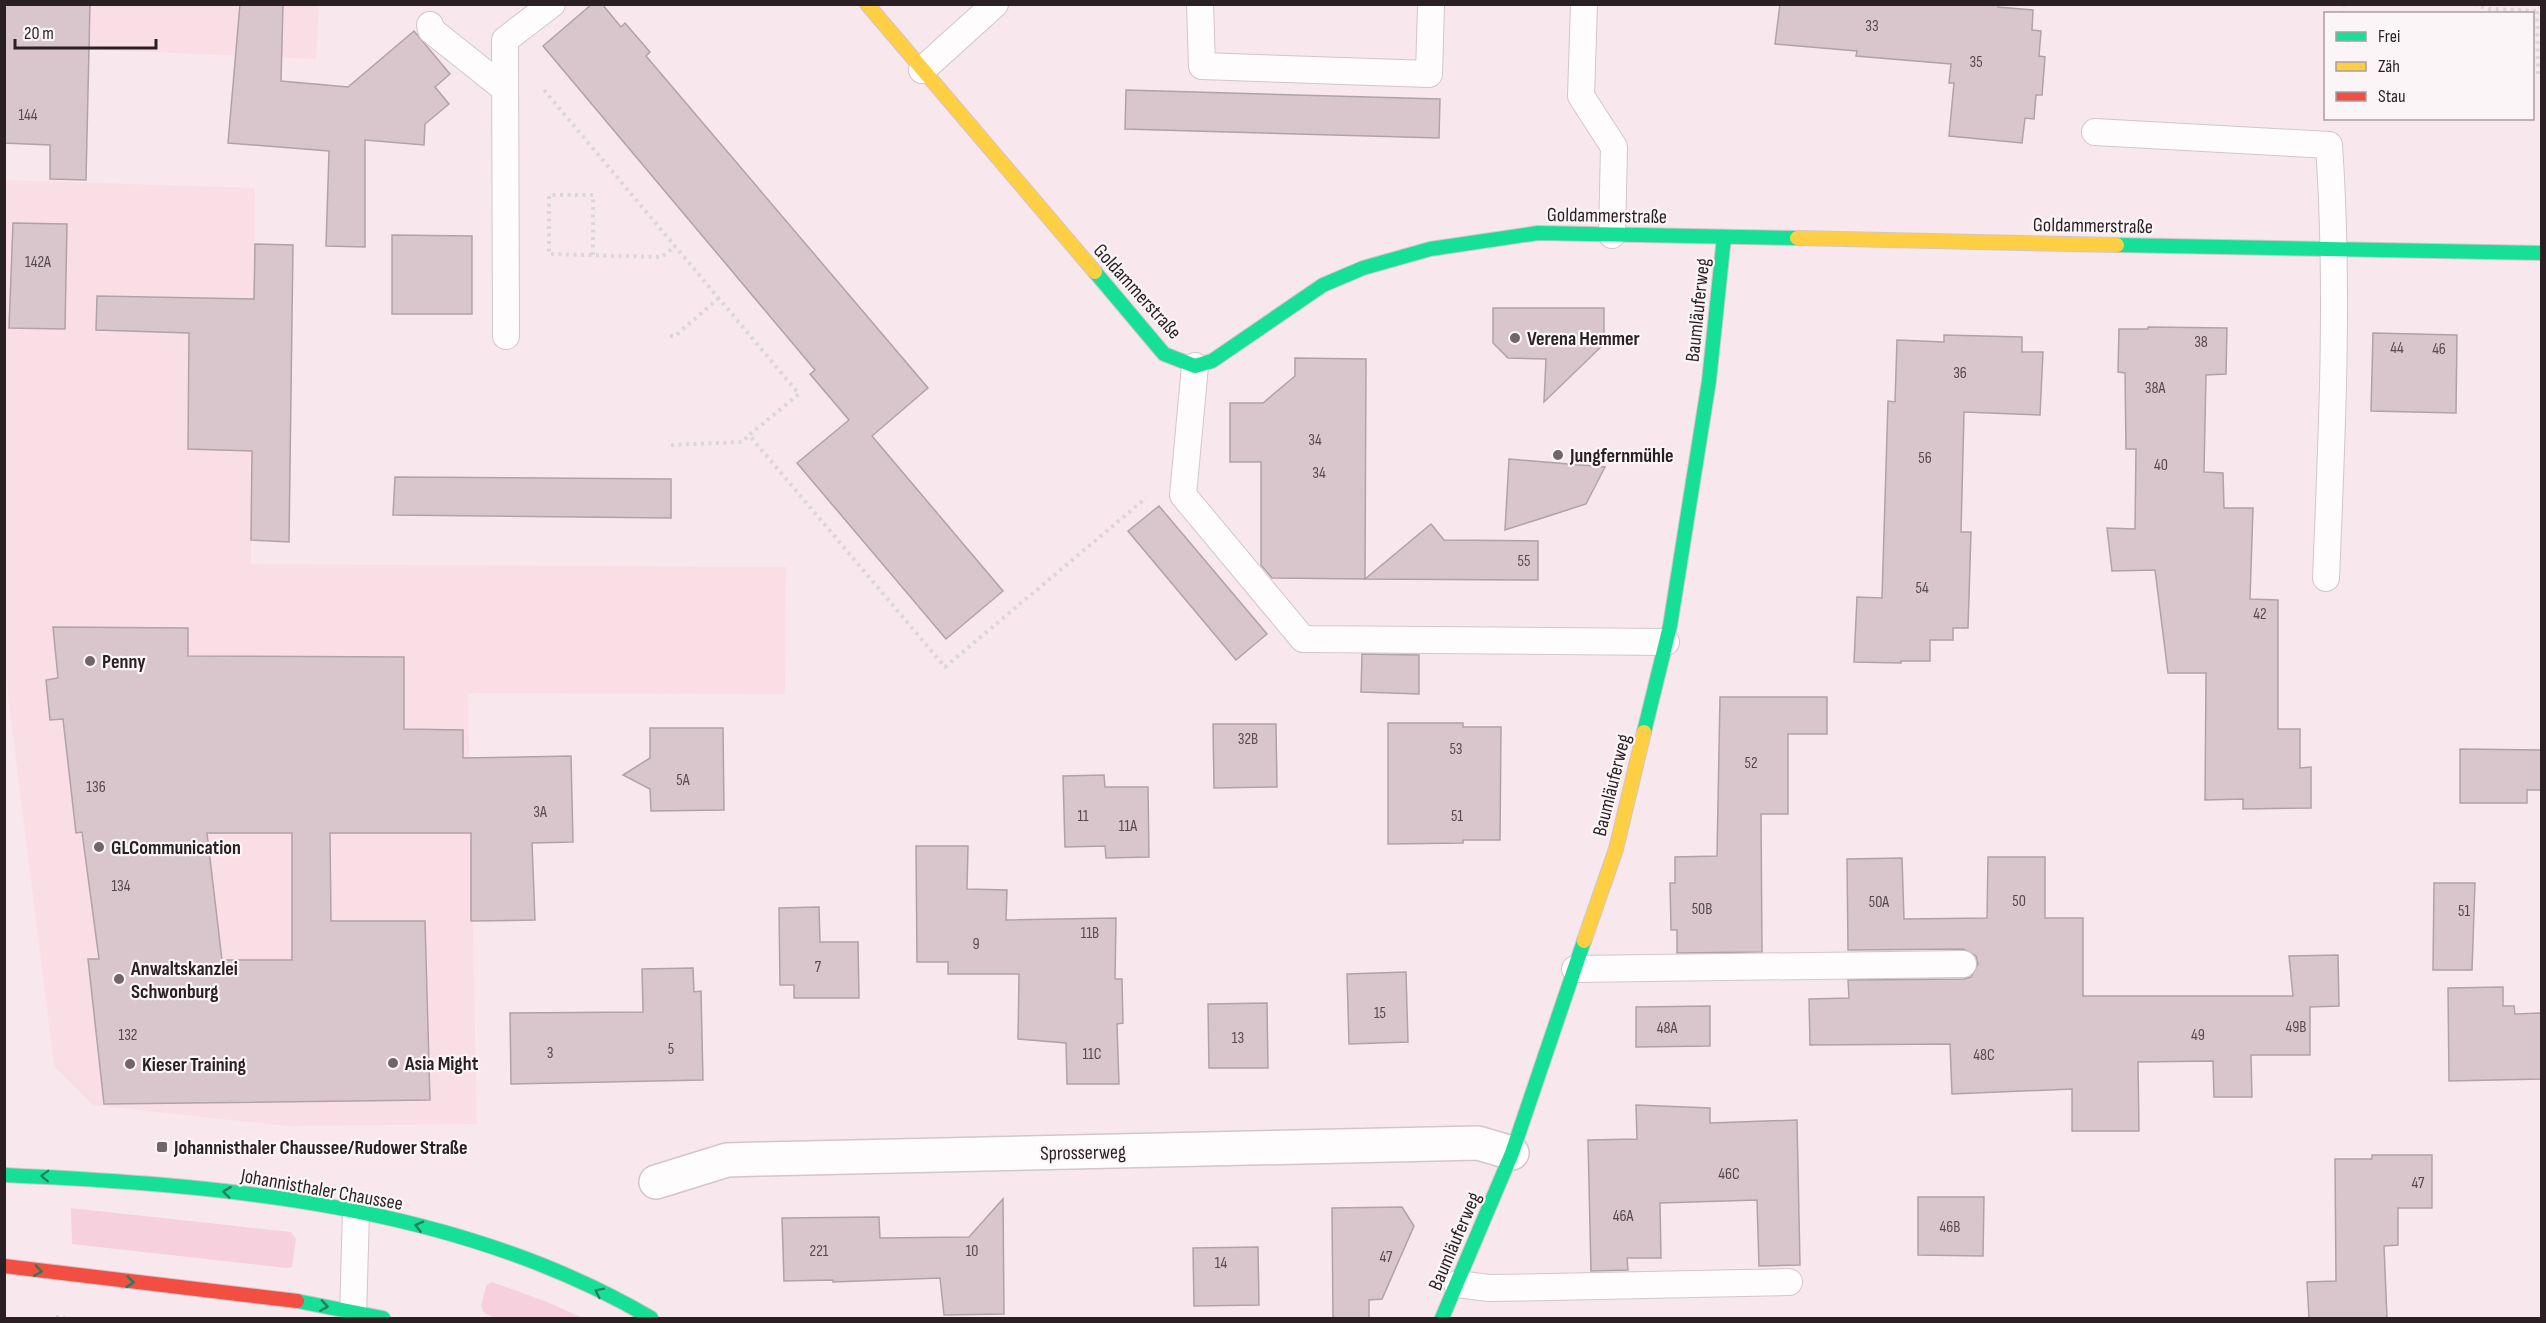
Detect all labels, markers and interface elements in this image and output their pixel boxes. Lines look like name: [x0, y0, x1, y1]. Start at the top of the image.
scale bar: [15, 12, 156, 50]
legend: [2324, 12, 2534, 120]
house number: 33: [1865, 17, 1879, 36]
text: 20 m: [24, 23, 54, 44]
text: Frei: [2378, 26, 2400, 47]
house number: 35: [1969, 53, 1983, 72]
text: Zäh: [2378, 56, 2400, 77]
text: Stau: [2378, 86, 2406, 107]
house number: 144: [18, 106, 38, 125]
street label: Goldammerstraße: [1547, 203, 1667, 229]
street label: Goldammerstraße: [2033, 213, 2153, 239]
street label: Goldammerstraße: [1088, 239, 1186, 344]
house number: 142A: [25, 253, 51, 272]
street label: Baumläuferweg: [1681, 257, 1715, 363]
place label: Verena Hemmer: [1527, 327, 1640, 351]
marker: Verena Hemmer: [1508, 331, 1522, 345]
house number: 38: [2194, 333, 2208, 352]
house number: 44: [2390, 339, 2404, 358]
house number: 46: [2432, 340, 2446, 359]
house number: 36: [1953, 364, 1967, 383]
house number: 38A: [2145, 379, 2165, 398]
house number: 34: [1308, 431, 1322, 450]
place label: Jungfernmühle: [1569, 444, 1674, 468]
marker: Jungfernmühle: [1551, 448, 1565, 462]
house number: 56: [1918, 449, 1932, 468]
house number: 40: [2154, 456, 2168, 475]
house number: 34: [1312, 464, 1326, 483]
house number: 55: [1518, 552, 1530, 571]
house number: 54: [1915, 579, 1929, 598]
house number: 42: [2253, 605, 2267, 624]
place label: Penny: [102, 650, 146, 674]
marker: Penny: [83, 654, 97, 668]
house number: 32B: [1238, 730, 1258, 749]
street label: Baumläuferweg: [1588, 732, 1636, 839]
house number: 53: [1449, 740, 1463, 759]
house number: 52: [1744, 754, 1758, 773]
house number: 5A: [676, 771, 690, 790]
house number: 136: [86, 778, 106, 797]
house number: 3A: [533, 803, 547, 822]
house number: 11: [1077, 807, 1089, 826]
house number: 51: [1451, 807, 1463, 826]
house number: 11A: [1119, 817, 1137, 836]
place label: GLCommunication: [111, 836, 241, 860]
marker: GLCommunication: [92, 840, 106, 854]
house number: 134: [111, 877, 131, 896]
house number: 50: [2012, 892, 2026, 911]
house number: 50A: [1869, 893, 1889, 912]
house number: 50B: [1692, 900, 1712, 919]
house number: 51: [2458, 902, 2470, 921]
house number: 11B: [1081, 924, 1099, 943]
house number: 9: [972, 935, 980, 954]
place label: Anwaltskanzlei Schwonburg: [130, 957, 238, 1004]
house number: 7: [815, 958, 822, 977]
marker: Anwaltskanzlei Schwonburg: [112, 972, 126, 986]
house number: 15: [1374, 1004, 1386, 1023]
house number: 49B: [2286, 1018, 2306, 1037]
house number: 48A: [1657, 1019, 1677, 1038]
house number: 132: [119, 1026, 137, 1045]
house number: 49: [2191, 1026, 2205, 1045]
house number: 13: [1232, 1029, 1244, 1048]
house number: 5: [668, 1040, 674, 1059]
house number: 3: [547, 1044, 553, 1063]
house number: 11C: [1083, 1045, 1102, 1064]
house number: 48C: [1973, 1046, 1995, 1065]
place label: Asia Might: [404, 1052, 479, 1076]
place label: Kieser Training: [142, 1053, 247, 1077]
marker: Asia Might: [386, 1056, 400, 1070]
marker: Kieser Training: [123, 1057, 137, 1071]
place label: Johannisthaler Chaussee/Rudower Straße: [173, 1136, 468, 1160]
marker: Johannisthaler Chaussee/Rudower Straße: [155, 1140, 169, 1154]
street label: Sprosserweg: [1040, 1140, 1126, 1166]
street label: Johannisthaler Chaussee: [238, 1164, 405, 1216]
house number: 46C: [1718, 1165, 1740, 1184]
one-way arrow: [40, 1170, 49, 1183]
house number: 47: [2412, 1174, 2425, 1193]
one-way arrow: [223, 1187, 232, 1199]
street label: Baumläuferweg: [1424, 1189, 1486, 1294]
house number: 46A: [1613, 1207, 1633, 1226]
house number: 46B: [1940, 1218, 1960, 1237]
one-way arrow: [414, 1221, 424, 1234]
house number: 221: [810, 1242, 829, 1261]
house number: 10: [966, 1242, 978, 1261]
house number: 47: [1380, 1248, 1393, 1267]
house number: 14: [1215, 1254, 1227, 1273]
one-way arrow: [34, 1264, 43, 1276]
one-way arrow: [126, 1275, 135, 1288]
one-way arrow: [595, 1287, 606, 1299]
one-way arrow: [318, 1299, 328, 1312]

